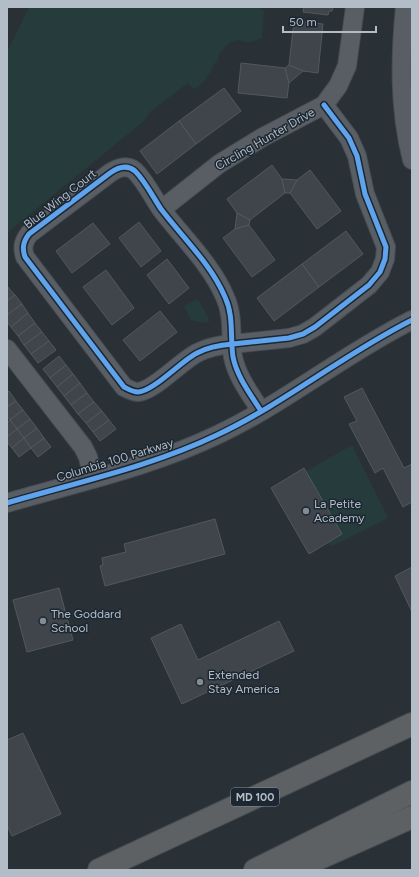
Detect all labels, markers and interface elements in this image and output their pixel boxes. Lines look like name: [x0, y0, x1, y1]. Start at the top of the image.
scale bar: [283, 8, 376, 34]
text: 50 m: [289, 15, 317, 29]
street label: Circling Hunter Drive: [213, 105, 318, 173]
street label: Blue Wing Court: [21, 166, 99, 232]
street label: Columbia 100 Parkway: [55, 435, 176, 485]
place label: La Petite Academy: [314, 497, 365, 525]
marker: La Petite Academy: [301, 506, 311, 516]
place label: The Goddard School: [51, 607, 121, 635]
marker: The Goddard School: [38, 616, 48, 626]
place label: Extended Stay America: [208, 668, 280, 696]
marker: Extended Stay America: [195, 677, 205, 687]
road number: MD 100: [231, 788, 279, 806]

